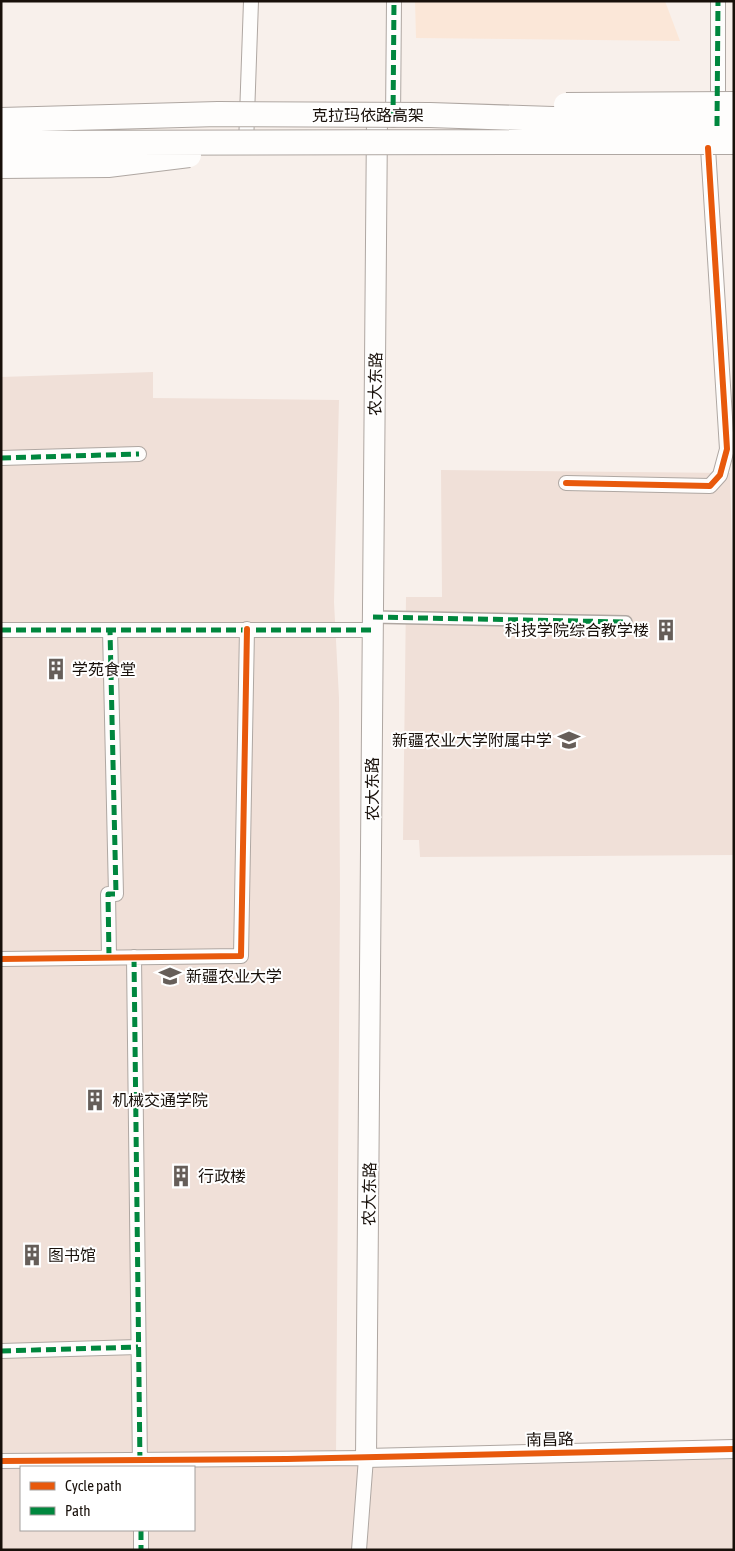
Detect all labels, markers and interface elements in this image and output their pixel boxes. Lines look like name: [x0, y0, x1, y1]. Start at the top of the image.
street label: 克拉玛依路高架: [312, 106, 424, 124]
street label: 农大东路: [365, 352, 385, 416]
building icon: 科技学院综合教学楼: [653, 617, 679, 643]
place label: 科技学院综合教学楼: [505, 621, 649, 639]
building icon: 学苑食堂: [43, 656, 69, 682]
place label: 学苑食堂: [72, 660, 136, 678]
school or university icon: 新疆农业大学附属中学: [556, 727, 582, 753]
place label: 新疆农业大学附属中学: [392, 731, 552, 749]
street label: 农大东路: [363, 757, 381, 821]
school or university icon: 新疆农业大学: [157, 963, 183, 989]
place label: 新疆农业大学: [186, 967, 282, 985]
building icon: 机械交通学院: [82, 1087, 108, 1113]
place label: 机械交通学院: [112, 1091, 208, 1109]
street label: 农大东路: [359, 1162, 379, 1226]
building icon: 行政楼: [168, 1163, 194, 1189]
place label: 行政楼: [198, 1167, 246, 1185]
building icon: 图书馆: [19, 1242, 45, 1268]
place label: 图书馆: [48, 1246, 96, 1264]
street label: 南昌路: [526, 1430, 574, 1448]
legend: [20, 1466, 195, 1531]
text: Cycle path: [65, 1477, 122, 1494]
text: Path: [65, 1502, 91, 1519]

